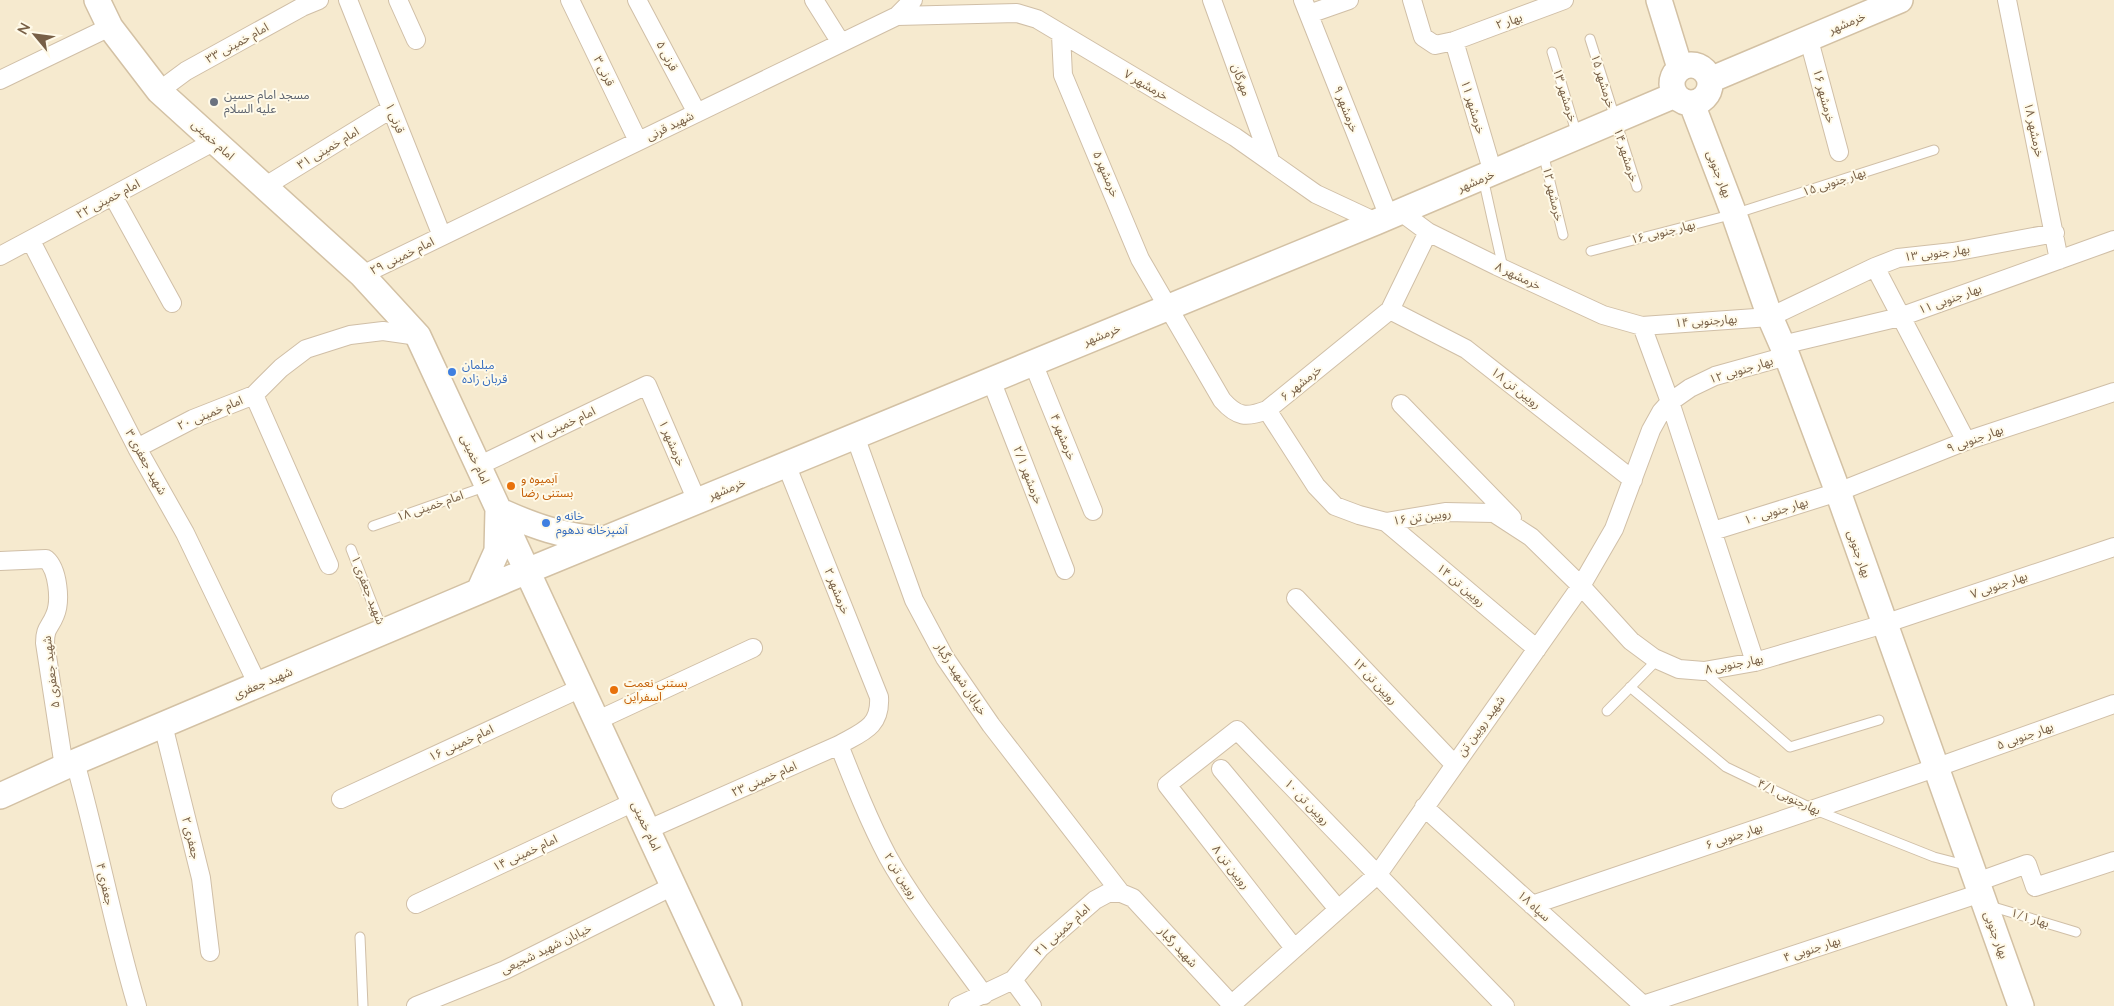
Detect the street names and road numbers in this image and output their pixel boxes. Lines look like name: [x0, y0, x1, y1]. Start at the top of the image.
street label: خرمشهر: [1825, 8, 1868, 37]
street label: بهار ۲: [1494, 9, 1524, 32]
street label: امام خمینی ۳۳: [203, 19, 272, 68]
street label: قرنی ۵: [653, 38, 682, 73]
street label: خرمشهر ۱۵: [1588, 52, 1619, 110]
street label: قرنی ۳: [591, 53, 618, 88]
street label: مهرگان: [1229, 62, 1254, 98]
street label: خرمشهر ۷: [1121, 66, 1171, 103]
street label: خرمشهر ۱۳: [1550, 66, 1581, 124]
street label: خرمشهر ۱۶: [1810, 67, 1839, 125]
street label: خرمشهر ۱۱: [1458, 78, 1489, 136]
street label: خرمشهر ۹: [1331, 83, 1362, 134]
street label: قرنی ۱: [383, 100, 408, 135]
street label: خرمشهر ۱۸: [2021, 101, 2048, 159]
street label: شهید قرنی: [643, 108, 696, 144]
street label: امام خمینی: [187, 116, 238, 164]
street label: امام خمینی ۳۱: [294, 123, 363, 174]
street label: خرمشهر ۱۴: [1611, 126, 1642, 184]
street label: خرمشهر ۵: [1090, 148, 1123, 199]
street label: بهار جنوبی: [1704, 148, 1735, 199]
street label: بهار جنوبی ۱۵: [1800, 164, 1868, 199]
street label: خرمشهر ۱۲: [1540, 165, 1567, 223]
street label: خرمشهر: [1454, 166, 1497, 195]
street label: امام خمینی ۲۲: [73, 175, 143, 223]
street label: بهار جنوبی ۱۶: [1629, 216, 1697, 247]
street label: امام خمینی ۲۹: [367, 233, 437, 279]
street label: بهار جنوبی ۱۳: [1903, 241, 1971, 264]
street label: خرمشهر ۸: [1493, 258, 1543, 293]
street label: بهار جنوبی ۱۱: [1916, 280, 1983, 317]
street label: بهارجنوبی ۱۴: [1674, 311, 1738, 330]
street label: خرمشهر: [1080, 320, 1123, 349]
street label: بهار جنوبی ۱۲: [1707, 353, 1775, 386]
street label: خرمشهر ۶: [1277, 361, 1324, 404]
street label: رویین تن ۱۸: [1488, 364, 1544, 412]
street label: امام خمینی ۲۰: [175, 392, 246, 435]
street label: امام خمینی ۲۷: [528, 403, 599, 448]
street label: خرمشهر ۴: [1047, 411, 1080, 462]
street label: خرمشهر ۱: [656, 417, 689, 468]
street label: بهار جنوبی ۹: [1944, 421, 2005, 456]
street label: شهید جعفری ۳: [122, 426, 171, 497]
street label: امام خمینی: [456, 432, 493, 487]
street label: خرمشهر ۲/۱: [1011, 444, 1046, 506]
street label: خرمشهر: [705, 474, 748, 503]
street label: امام خمینی ۱۸: [394, 487, 466, 526]
street label: بهار جنوبی ۱۰: [1742, 494, 1810, 527]
street label: رویین تن ۱۶: [1392, 505, 1452, 528]
street label: بهار جنوبی: [1844, 528, 1875, 580]
street label: شهید جعفری ۱: [348, 553, 388, 626]
street label: رویین تن ۱۴: [1434, 560, 1489, 609]
street label: خرمشهر ۲: [821, 565, 854, 616]
street label: بهار جنوبی ۷: [1968, 568, 2029, 601]
street label: شهید جعفری ۵: [39, 635, 62, 709]
street label: خیابان شهید رگبار: [932, 639, 990, 718]
street label: بهار جنوبی ۸: [1703, 651, 1764, 677]
street label: رویین تن ۱۲: [1350, 654, 1401, 707]
street label: شهید جعفری: [231, 663, 295, 702]
street label: شهید رویین تن: [1454, 692, 1508, 759]
street label: بهار جنوبی ۵: [1994, 718, 2055, 753]
street label: امام خمینی ۱۶: [426, 721, 497, 766]
street label: امام خمینی ۲۳: [729, 757, 800, 801]
street label: رویین تن ۱۰: [1281, 775, 1333, 828]
street label: بهارجنوبی ۴/۱: [1755, 775, 1823, 818]
street label: امام خمینی: [627, 799, 664, 854]
street label: جعفری ۲: [179, 815, 204, 861]
street label: بهار جنوبی ۶: [1703, 819, 1764, 852]
street label: امام خمینی ۱۴: [490, 831, 561, 876]
street label: رویین تن ۸: [1209, 842, 1253, 892]
street label: رویین تن ۲: [881, 850, 922, 902]
street label: جعفری ۴: [93, 861, 118, 907]
street label: سپاه ۱۸: [1514, 887, 1554, 925]
street label: امام خمینی ۲۱: [1031, 901, 1094, 960]
street label: بهار ۱/۱: [2009, 905, 2051, 930]
street label: بهار جنوبی: [1981, 909, 2012, 961]
street label: خیابان شهید شجیعی: [498, 920, 594, 977]
street label: شهید رگبار: [1155, 922, 1201, 970]
street label: بهار جنوبی ۴: [1781, 932, 1842, 965]

